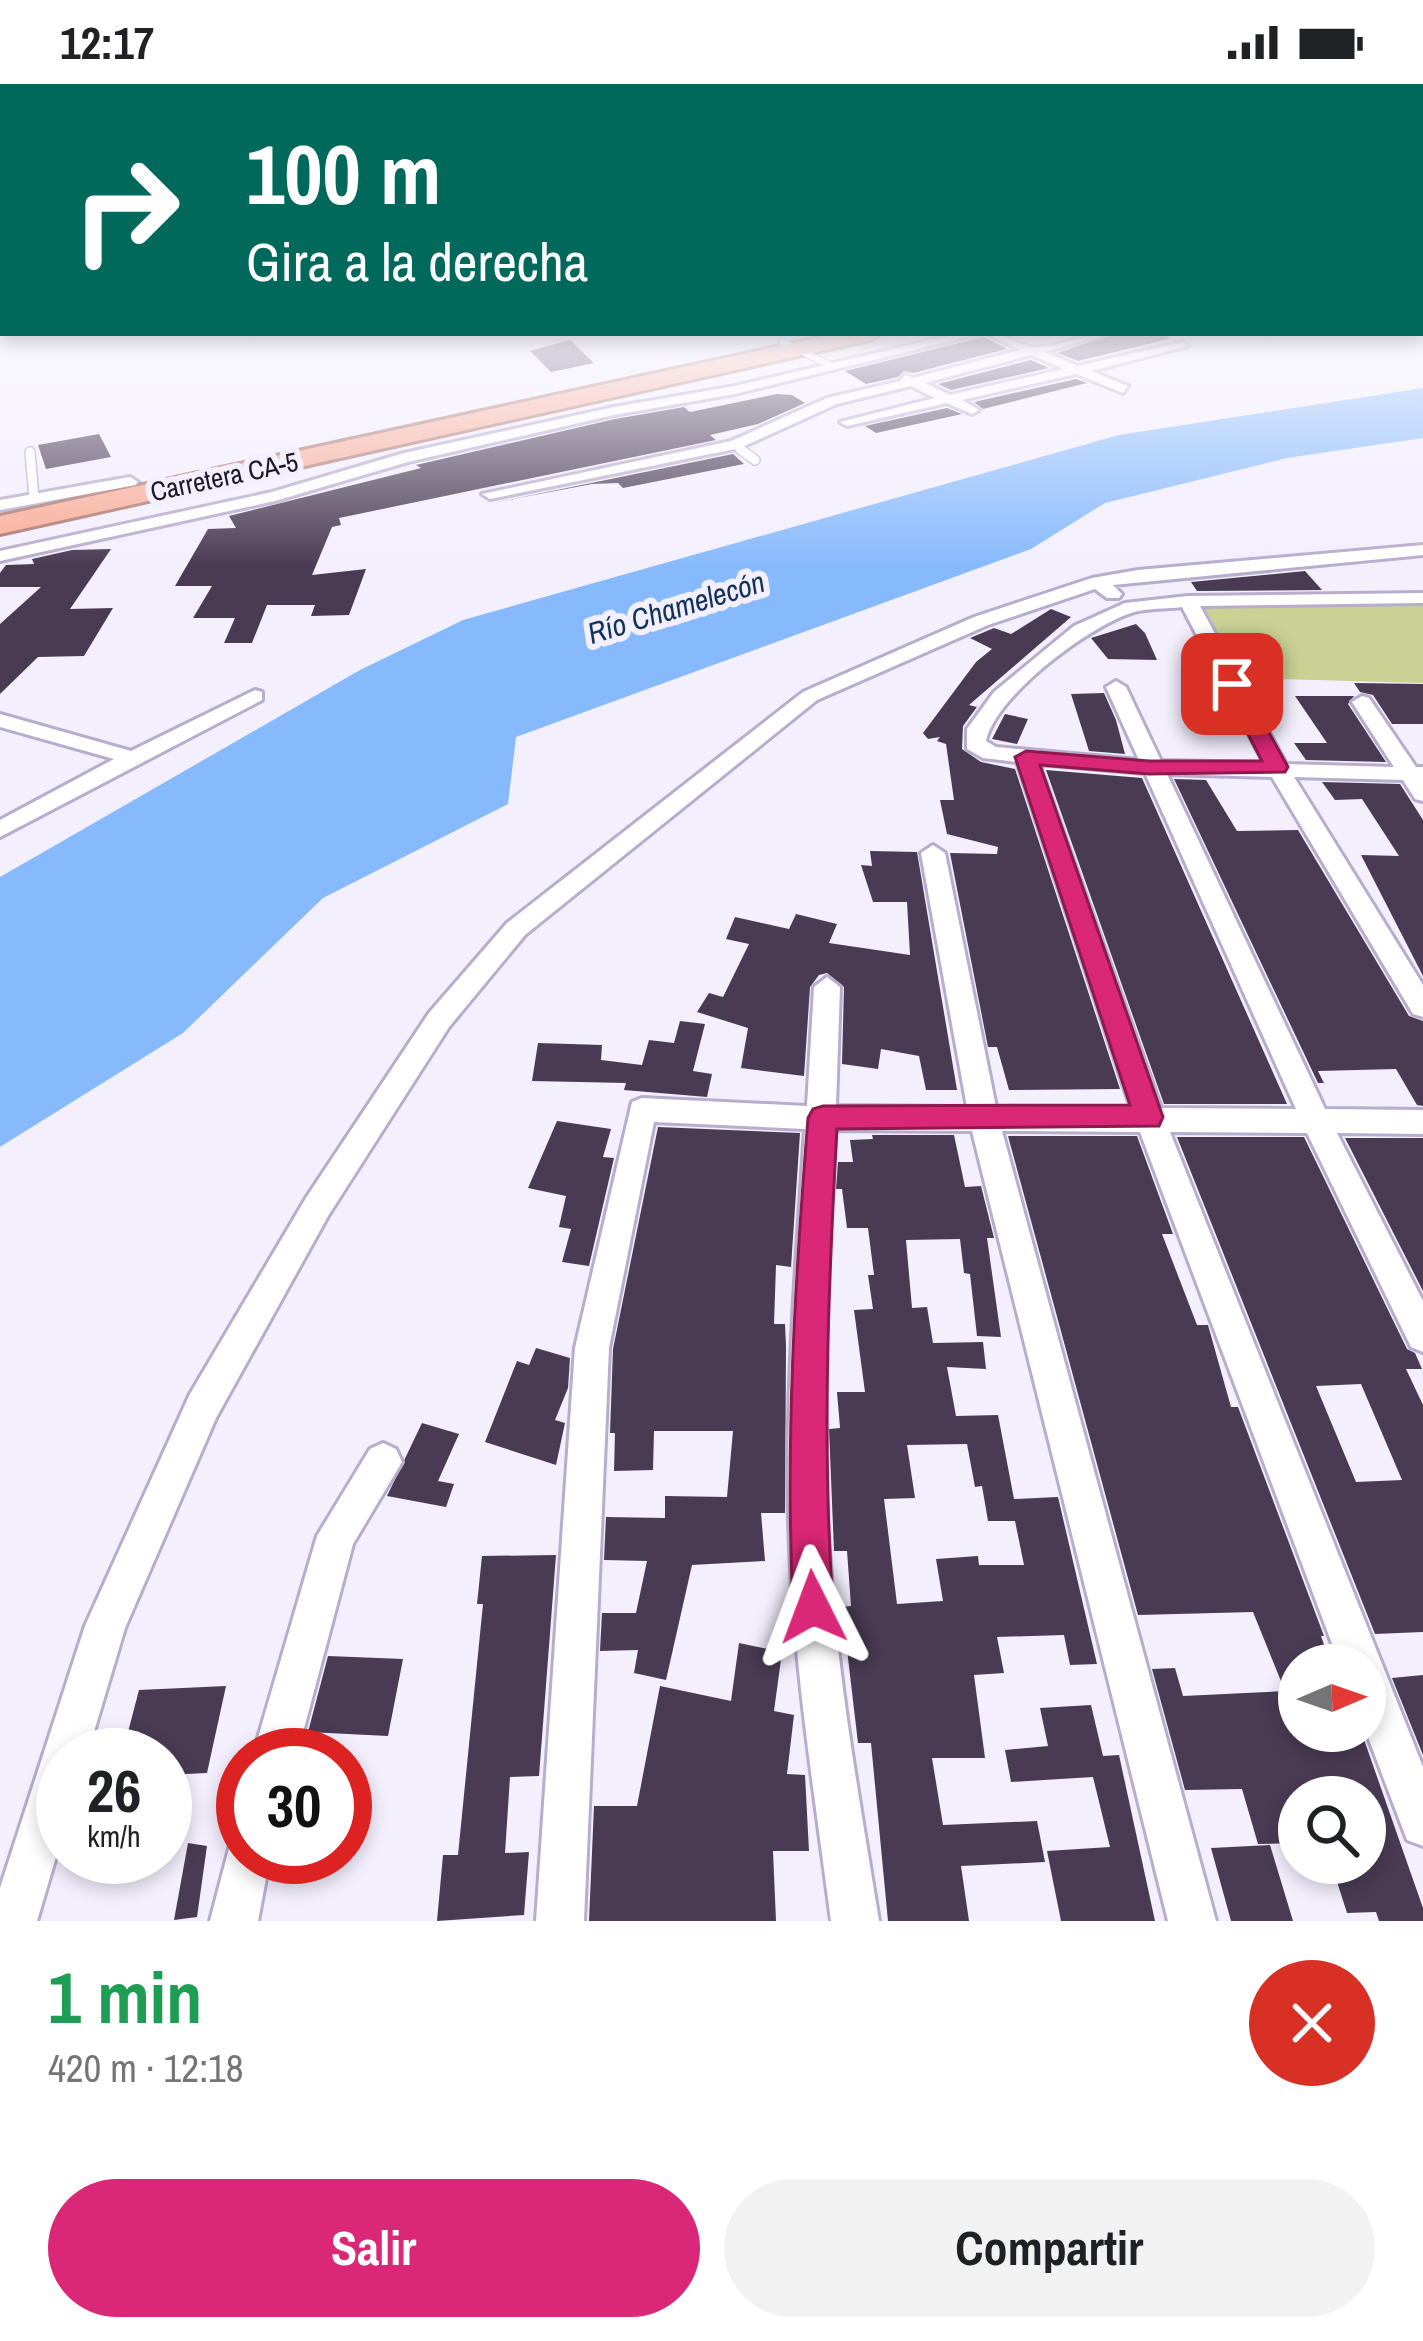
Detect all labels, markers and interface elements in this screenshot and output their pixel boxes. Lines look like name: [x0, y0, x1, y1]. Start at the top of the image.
text: 12:17: [60, 12, 154, 73]
text: 100 m: [246, 117, 441, 230]
icon: right: [48, 132, 204, 288]
text: Gira a la derecha: [246, 225, 588, 298]
street label: Carretera CA-5: [147, 443, 301, 509]
water label: Río Chamelecón: [583, 561, 769, 653]
pin: [1181, 633, 1283, 735]
icon: arrive: [1199, 651, 1265, 717]
position arrow: [750, 1544, 876, 1670]
north arrow: [1278, 1644, 1386, 1752]
map controls: [1278, 1644, 1386, 1884]
speed limit sign: 30: [216, 1728, 372, 1884]
text: 26: [87, 1750, 141, 1831]
button: search: [1278, 1776, 1386, 1884]
text: km/h: [87, 1816, 141, 1856]
text: 1 min: [48, 1948, 202, 2045]
button: close: [1249, 1960, 1375, 2086]
text: 420 m · 12:18: [48, 2042, 244, 2094]
button: Salir: [48, 2179, 700, 2317]
button: Compartir: [724, 2179, 1375, 2317]

